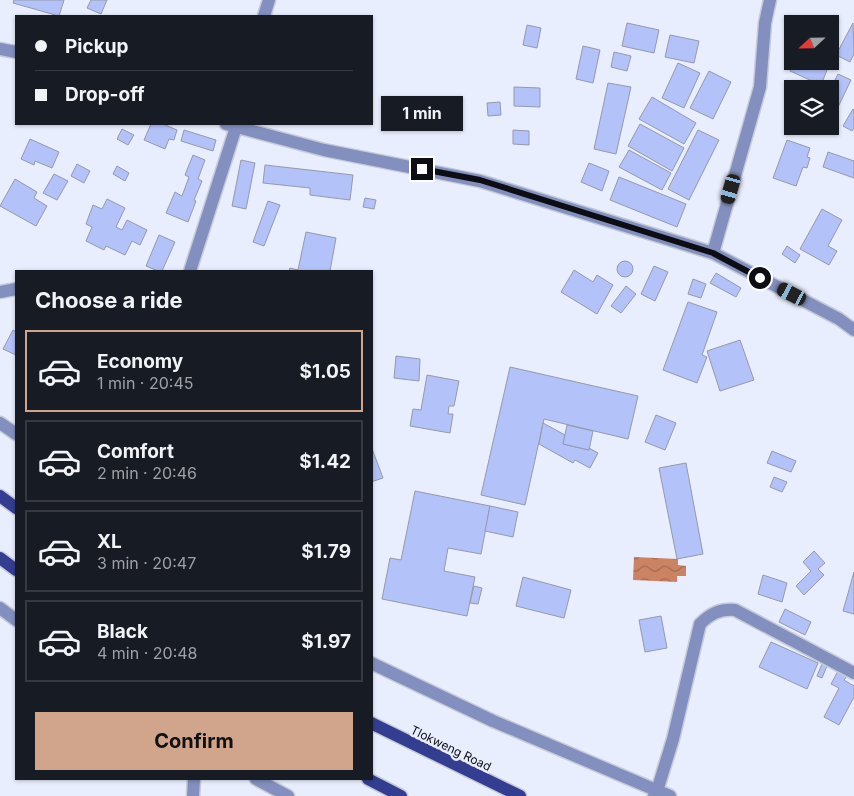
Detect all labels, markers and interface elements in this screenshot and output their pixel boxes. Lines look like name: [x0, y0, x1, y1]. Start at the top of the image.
north arrow: [784, 15, 839, 70]
map controls: [784, 15, 839, 135]
text: Pickup: [65, 35, 128, 58]
button: layers: [784, 80, 839, 135]
text: Drop-off: [65, 83, 145, 106]
callout: 1 min: [381, 96, 463, 132]
text: 1 min: [402, 103, 442, 123]
route end: [411, 158, 433, 180]
car: [719, 173, 742, 205]
route start: [749, 267, 771, 289]
car: [775, 281, 808, 307]
text: Choose a ride: [35, 287, 183, 313]
icon: car: [37, 349, 82, 394]
text: Economy: [97, 350, 183, 373]
text: $1.05: [300, 360, 351, 383]
text: 1 min · 20:45: [97, 373, 193, 393]
icon: car: [37, 439, 82, 484]
text: Comfort: [97, 440, 174, 463]
text: $1.42: [299, 450, 351, 473]
text: 2 min · 20:46: [97, 463, 197, 483]
icon: car: [37, 529, 82, 574]
text: XL: [97, 530, 122, 553]
text: $1.79: [301, 540, 351, 563]
text: 3 min · 20:47: [97, 553, 196, 573]
icon: car: [37, 619, 82, 664]
text: Black: [97, 620, 148, 643]
text: $1.97: [301, 630, 351, 653]
text: 4 min · 20:48: [97, 643, 197, 663]
button: Confirm: [35, 712, 353, 770]
street label: Tlokweng Road: [408, 722, 494, 774]

